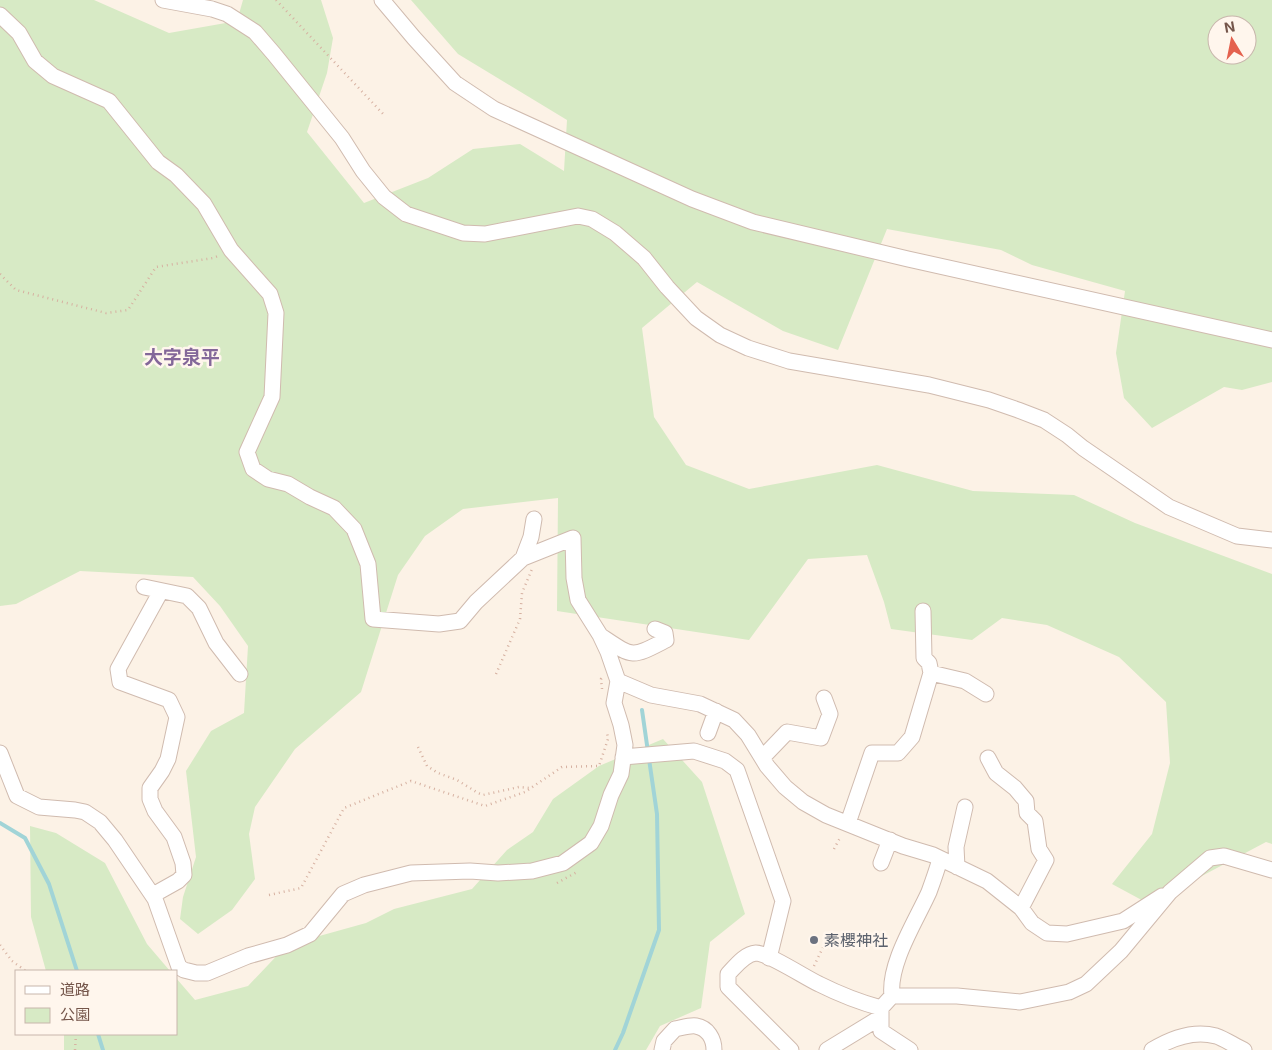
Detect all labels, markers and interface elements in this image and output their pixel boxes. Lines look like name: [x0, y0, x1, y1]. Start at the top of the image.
north arrow: [1207, 15, 1257, 65]
text: N: [1223, 17, 1236, 36]
district label: 大字泉平: [144, 346, 220, 369]
place label: 素櫻神社: [824, 930, 888, 950]
marker: 素櫻神社: [808, 934, 820, 946]
legend: [15, 970, 178, 1035]
text: 道路: [60, 980, 90, 999]
text: 公園: [60, 1005, 90, 1024]

